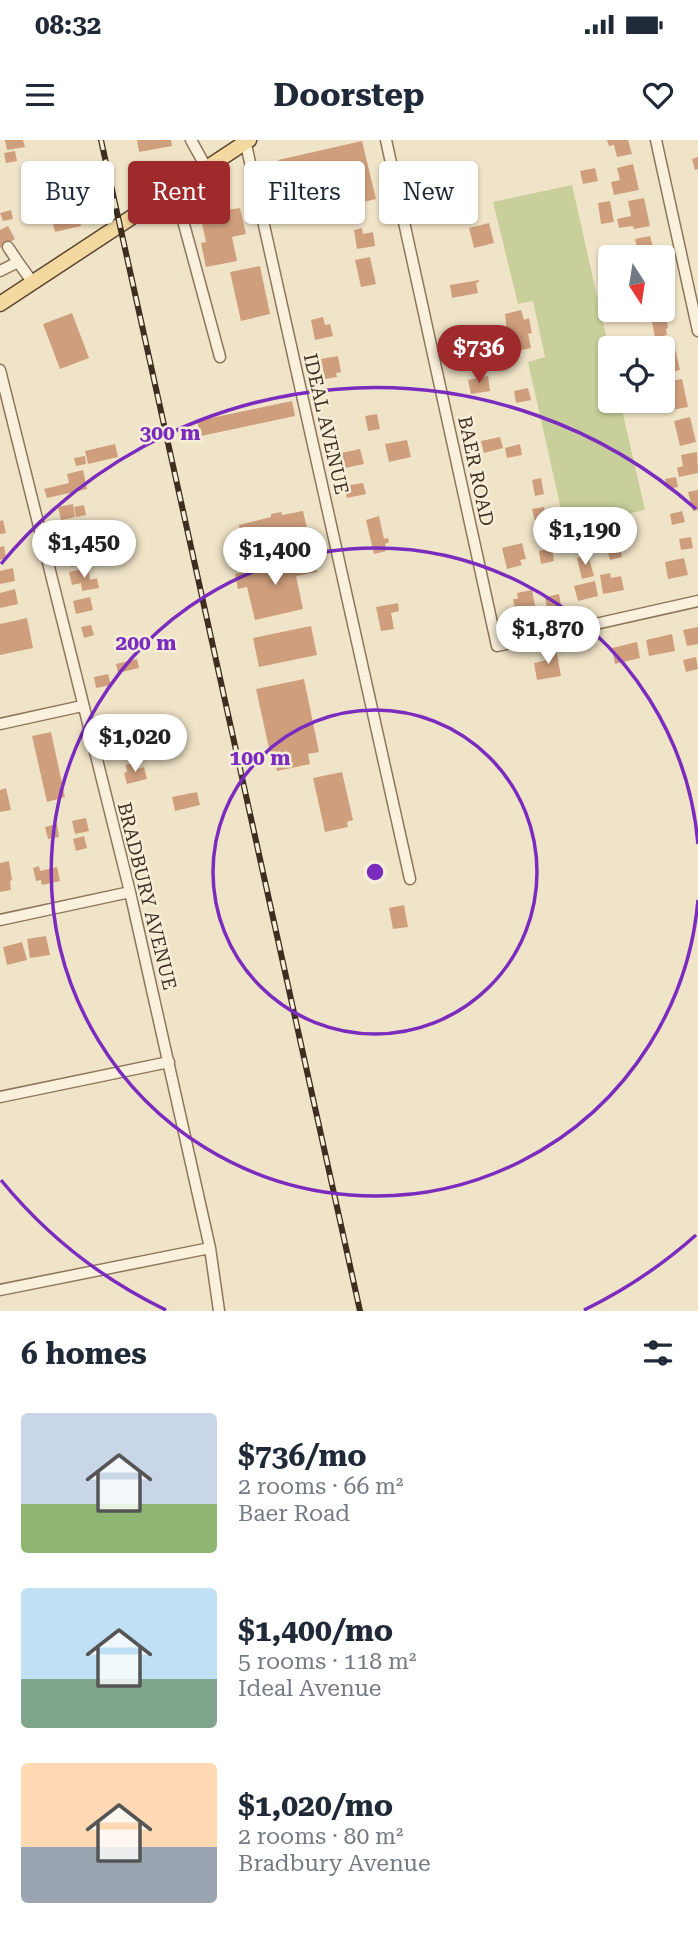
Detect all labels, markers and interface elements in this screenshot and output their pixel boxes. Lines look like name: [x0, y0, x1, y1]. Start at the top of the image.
text: 08:32: [35, 10, 101, 40]
icon: menu: [21, 76, 59, 114]
text: Doorstep: [273, 76, 425, 114]
icon: heart: [639, 76, 677, 114]
chip: Buy: [21, 161, 114, 224]
chip: Rent: [128, 161, 230, 224]
chip: Filters: [244, 161, 365, 224]
chip: New: [379, 161, 478, 224]
north arrow: [598, 245, 676, 322]
map controls: [598, 245, 675, 413]
pin: $736: [438, 326, 520, 385]
text: $736: [453, 334, 505, 361]
button: locate: [598, 336, 675, 413]
street label: IDEAL AVENUE: [299, 351, 353, 497]
street label: BAER ROAD: [453, 414, 499, 528]
text: 300 m: [140, 421, 200, 445]
pin: $1,190: [528, 508, 642, 567]
text: $1,190: [549, 516, 621, 543]
pin: $1,450: [27, 520, 141, 580]
pin: $1,400: [218, 528, 332, 587]
text: $1,450: [48, 529, 120, 556]
text: $1,400: [239, 536, 311, 563]
pin: $1,870: [491, 606, 605, 666]
text: $1,870: [512, 615, 584, 642]
text: 200 m: [116, 631, 176, 655]
pin: $1,020: [78, 714, 192, 774]
text: $1,020: [99, 723, 171, 750]
text: 100 m: [230, 746, 290, 770]
street label: BRADBURY AVENUE: [113, 800, 181, 992]
centre of rings: [363, 860, 387, 884]
icon: filters: [639, 1334, 677, 1372]
text: 6 homes: [21, 1336, 147, 1371]
text: $736/mo: [238, 1438, 367, 1473]
icon: home: [77, 1441, 161, 1525]
text: 2 rooms · 66 m²: [238, 1473, 404, 1500]
text: Baer Road: [238, 1500, 350, 1527]
text: $1,400/mo: [238, 1613, 393, 1648]
icon: home: [77, 1616, 161, 1700]
text: 5 rooms · 118 m²: [238, 1648, 416, 1675]
text: Ideal Avenue: [238, 1675, 382, 1702]
text: $1,020/mo: [238, 1788, 393, 1823]
icon: home: [77, 1791, 161, 1875]
text: 2 rooms · 80 m²: [238, 1823, 404, 1850]
text: Bradbury Avenue: [238, 1850, 431, 1877]

